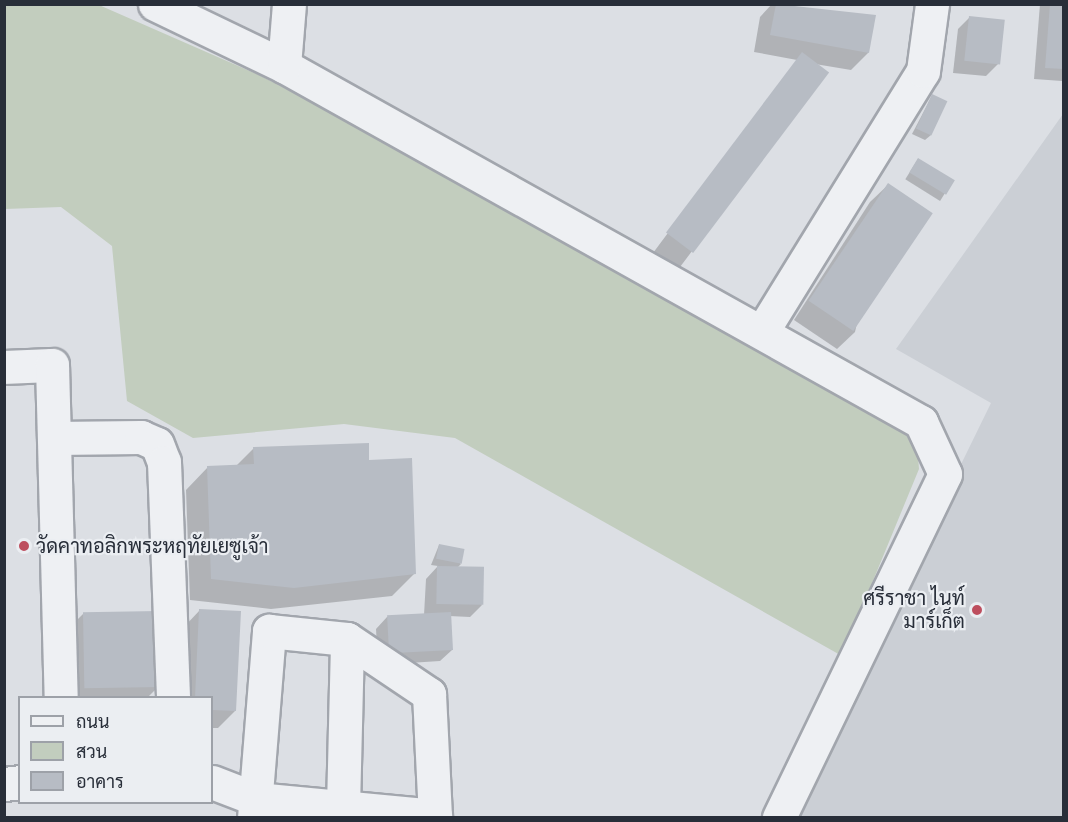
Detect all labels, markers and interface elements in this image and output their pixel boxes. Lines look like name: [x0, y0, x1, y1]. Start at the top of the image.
place label: วัดคาทอลิกพระหฤทัยเยซูเจ้า: [36, 534, 268, 558]
marker: วัดคาทอลิกพระหฤทัยเยซูเจ้า: [17, 539, 31, 553]
place label: ศรีราชา ไนท์ มาร์เก็ต: [863, 586, 965, 633]
marker: ศรีราชา ไนท์ มาร์เก็ต: [970, 603, 984, 617]
legend: [18, 696, 213, 804]
text: ถนน: [76, 710, 109, 733]
text: สวน: [76, 740, 107, 763]
text: อาคาร: [76, 770, 124, 793]

